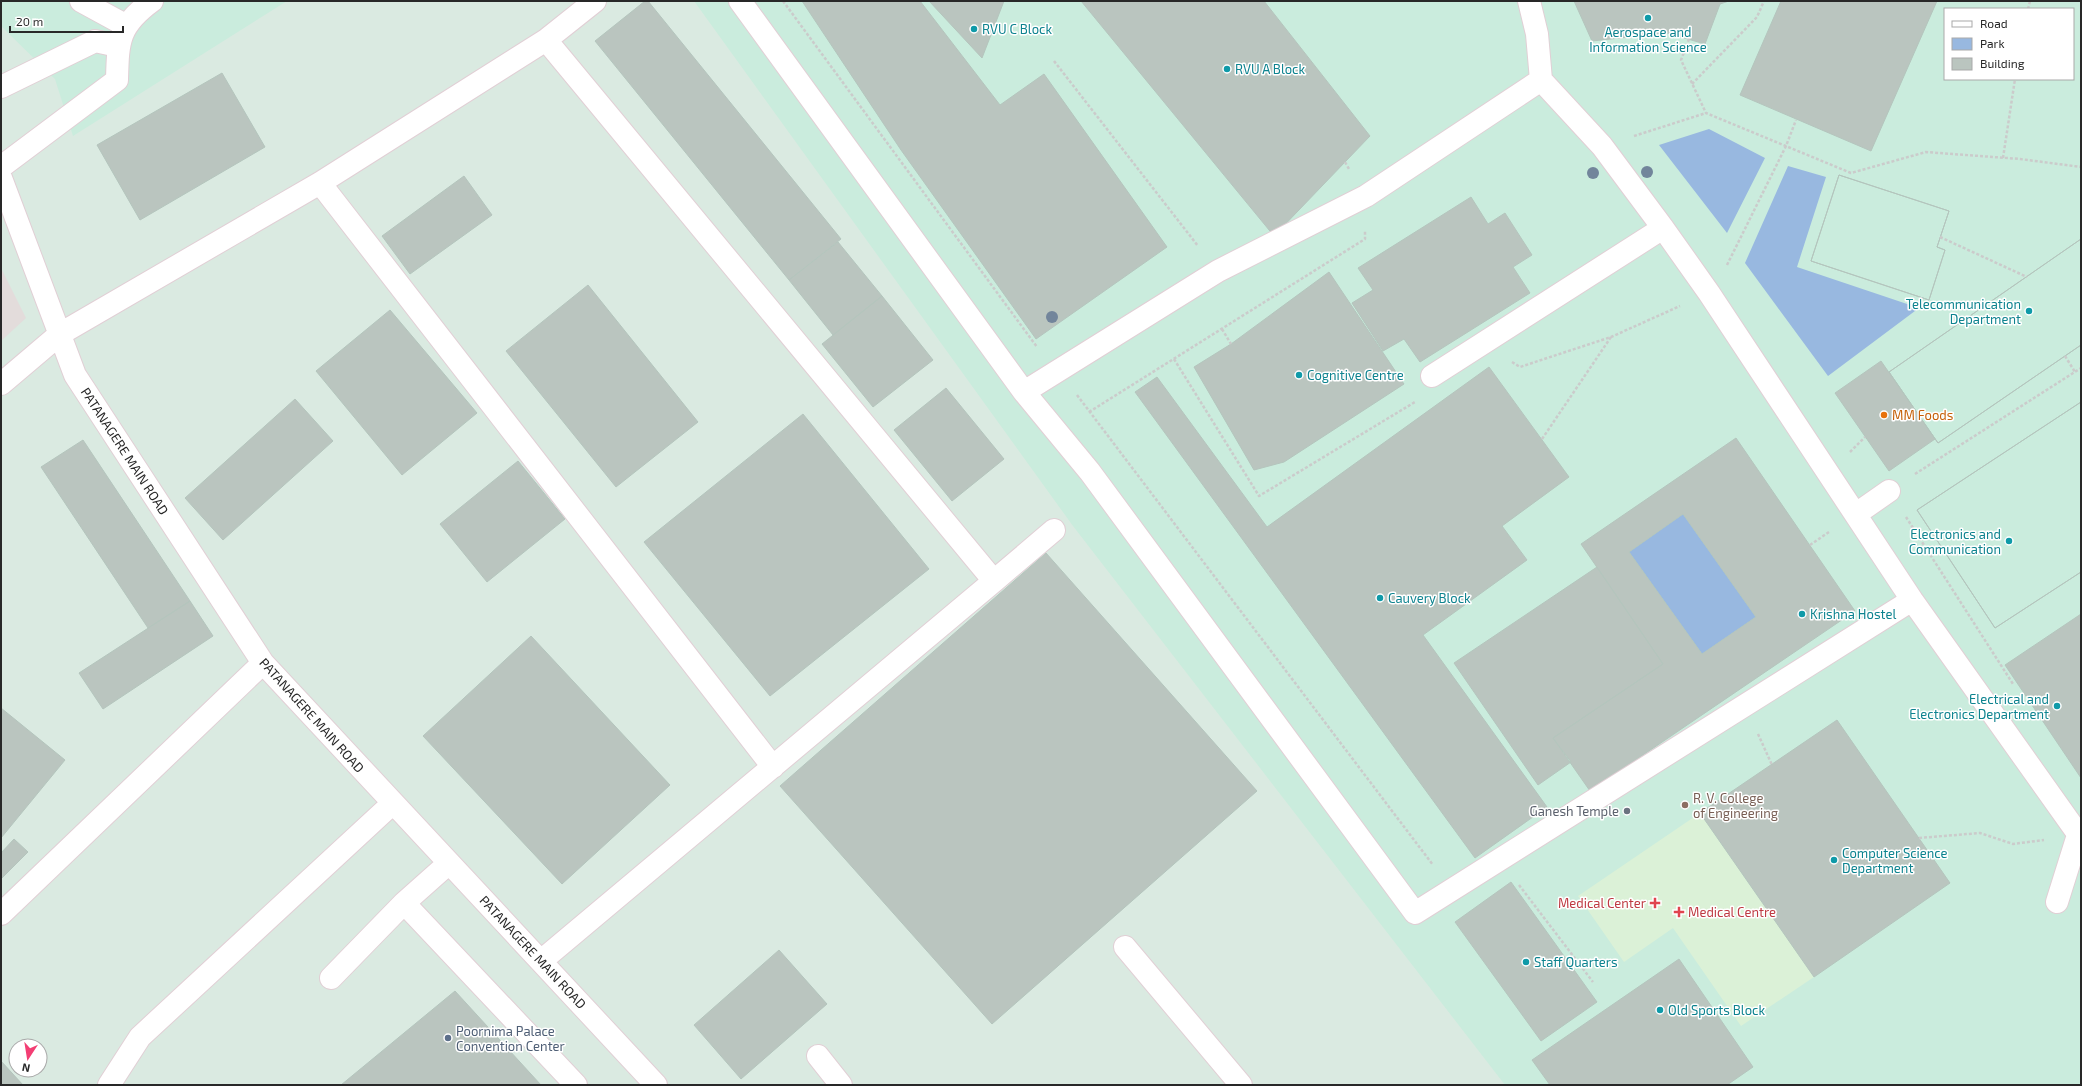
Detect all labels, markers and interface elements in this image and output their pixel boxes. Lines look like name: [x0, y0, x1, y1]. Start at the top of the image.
scale bar: [10, 8, 123, 34]
legend: [1944, 8, 2074, 80]
marker: Aerospace and Information Science: [1643, 13, 1653, 23]
text: 20 m: [16, 14, 43, 28]
text: Road: [1980, 16, 2008, 30]
place label: RVU C Block: [982, 21, 1052, 37]
marker: RVU C Block: [969, 24, 979, 34]
place label: Aerospace and Information Science: [1589, 24, 1707, 55]
text: Park: [1980, 36, 2005, 50]
text: Building: [1980, 56, 2025, 70]
place label: RVU A Block: [1235, 61, 1305, 77]
marker: RVU A Block: [1222, 64, 1232, 74]
place label: Telecommunication Department: [1906, 296, 2021, 327]
marker: Telecommunication Department: [2024, 306, 2034, 316]
place label: Cognitive Centre: [1307, 367, 1404, 383]
marker: Cognitive Centre: [1294, 370, 1304, 380]
street label: PATANAGERE MAIN ROAD: [78, 384, 172, 518]
place label: MM Foods: [1892, 407, 1953, 423]
marker: MM Foods: [1879, 410, 1889, 420]
place label: Electronics and Communication: [1909, 526, 2001, 557]
marker: Electronics and Communication: [2004, 536, 2014, 546]
place label: Cauvery Block: [1388, 590, 1471, 606]
marker: Cauvery Block: [1375, 593, 1385, 603]
place label: Krishna Hostel: [1810, 606, 1896, 622]
marker: Krishna Hostel: [1797, 609, 1807, 619]
street label: PATANAGERE MAIN ROAD: [256, 654, 368, 776]
place label: Electrical and Electronics Department: [1909, 691, 2049, 722]
marker: Electrical and Electronics Department: [2052, 701, 2062, 711]
place label: R. V. College of Engineering: [1693, 790, 1778, 821]
marker: R. V. College of Engineering: [1680, 800, 1690, 810]
place label: Ganesh Temple: [1530, 803, 1619, 819]
marker: Ganesh Temple: [1622, 806, 1632, 816]
place label: Computer Science Department: [1842, 845, 1948, 876]
marker: Computer Science Department: [1829, 855, 1839, 865]
street label: PATANAGERE MAIN ROAD: [476, 892, 590, 1012]
place label: Medical Center: [1558, 895, 1646, 911]
marker: Medical Center: [1649, 897, 1661, 909]
place label: Medical Centre: [1688, 904, 1776, 920]
marker: Medical Centre: [1673, 906, 1685, 918]
place label: Staff Quarters: [1534, 954, 1618, 970]
marker: Staff Quarters: [1521, 957, 1531, 967]
place label: Old Sports Block: [1668, 1002, 1765, 1018]
marker: Old Sports Block: [1655, 1005, 1665, 1015]
place label: Poornima Palace Convention Center: [456, 1023, 565, 1054]
marker: Poornima Palace Convention Center: [443, 1033, 453, 1043]
north arrow: [8, 1038, 48, 1078]
text: N: [21, 1061, 31, 1075]

